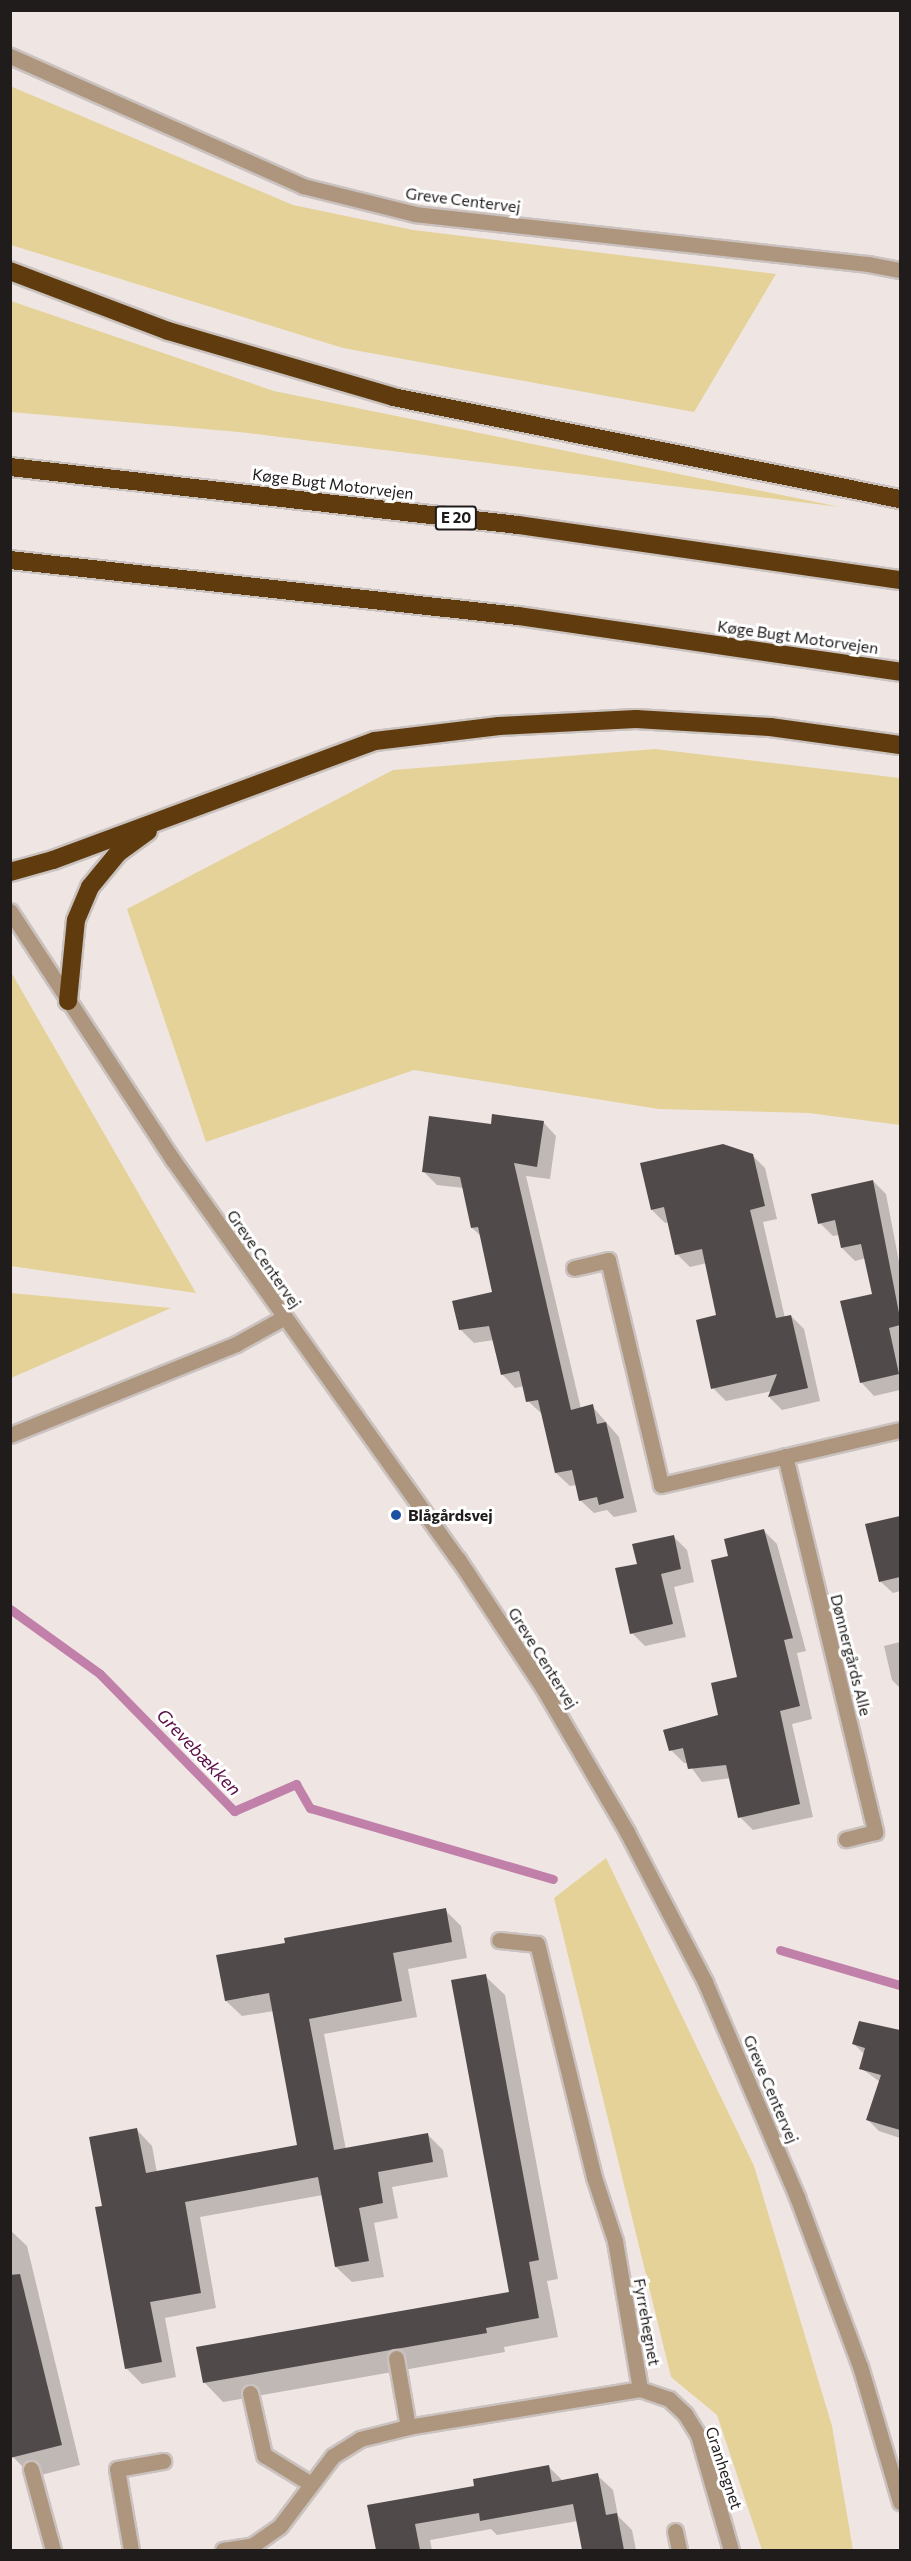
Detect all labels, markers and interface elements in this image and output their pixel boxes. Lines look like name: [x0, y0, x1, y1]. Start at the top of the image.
street label: Greve Centervej: [404, 183, 522, 217]
street label: Køge Bugt Motorvejen: [251, 465, 415, 503]
road number: E 20: [434, 506, 478, 530]
street label: Køge Bugt Motorvejen: [716, 616, 880, 658]
street label: Greve Centervej: [223, 1206, 305, 1312]
place label: Blågårdsvej: [408, 1505, 493, 1525]
marker: Blågårdsvej: [389, 1508, 403, 1522]
street label: Dønnergårds Alle: [827, 1592, 875, 1718]
street label: Greve Centervej: [504, 1604, 582, 1712]
water label: Grevebækken: [152, 1704, 246, 1800]
street label: Greve Centervej: [740, 2032, 802, 2146]
street label: Fyrrehegnet: [630, 2277, 664, 2367]
street label: Granhegnet: [702, 2424, 746, 2512]

